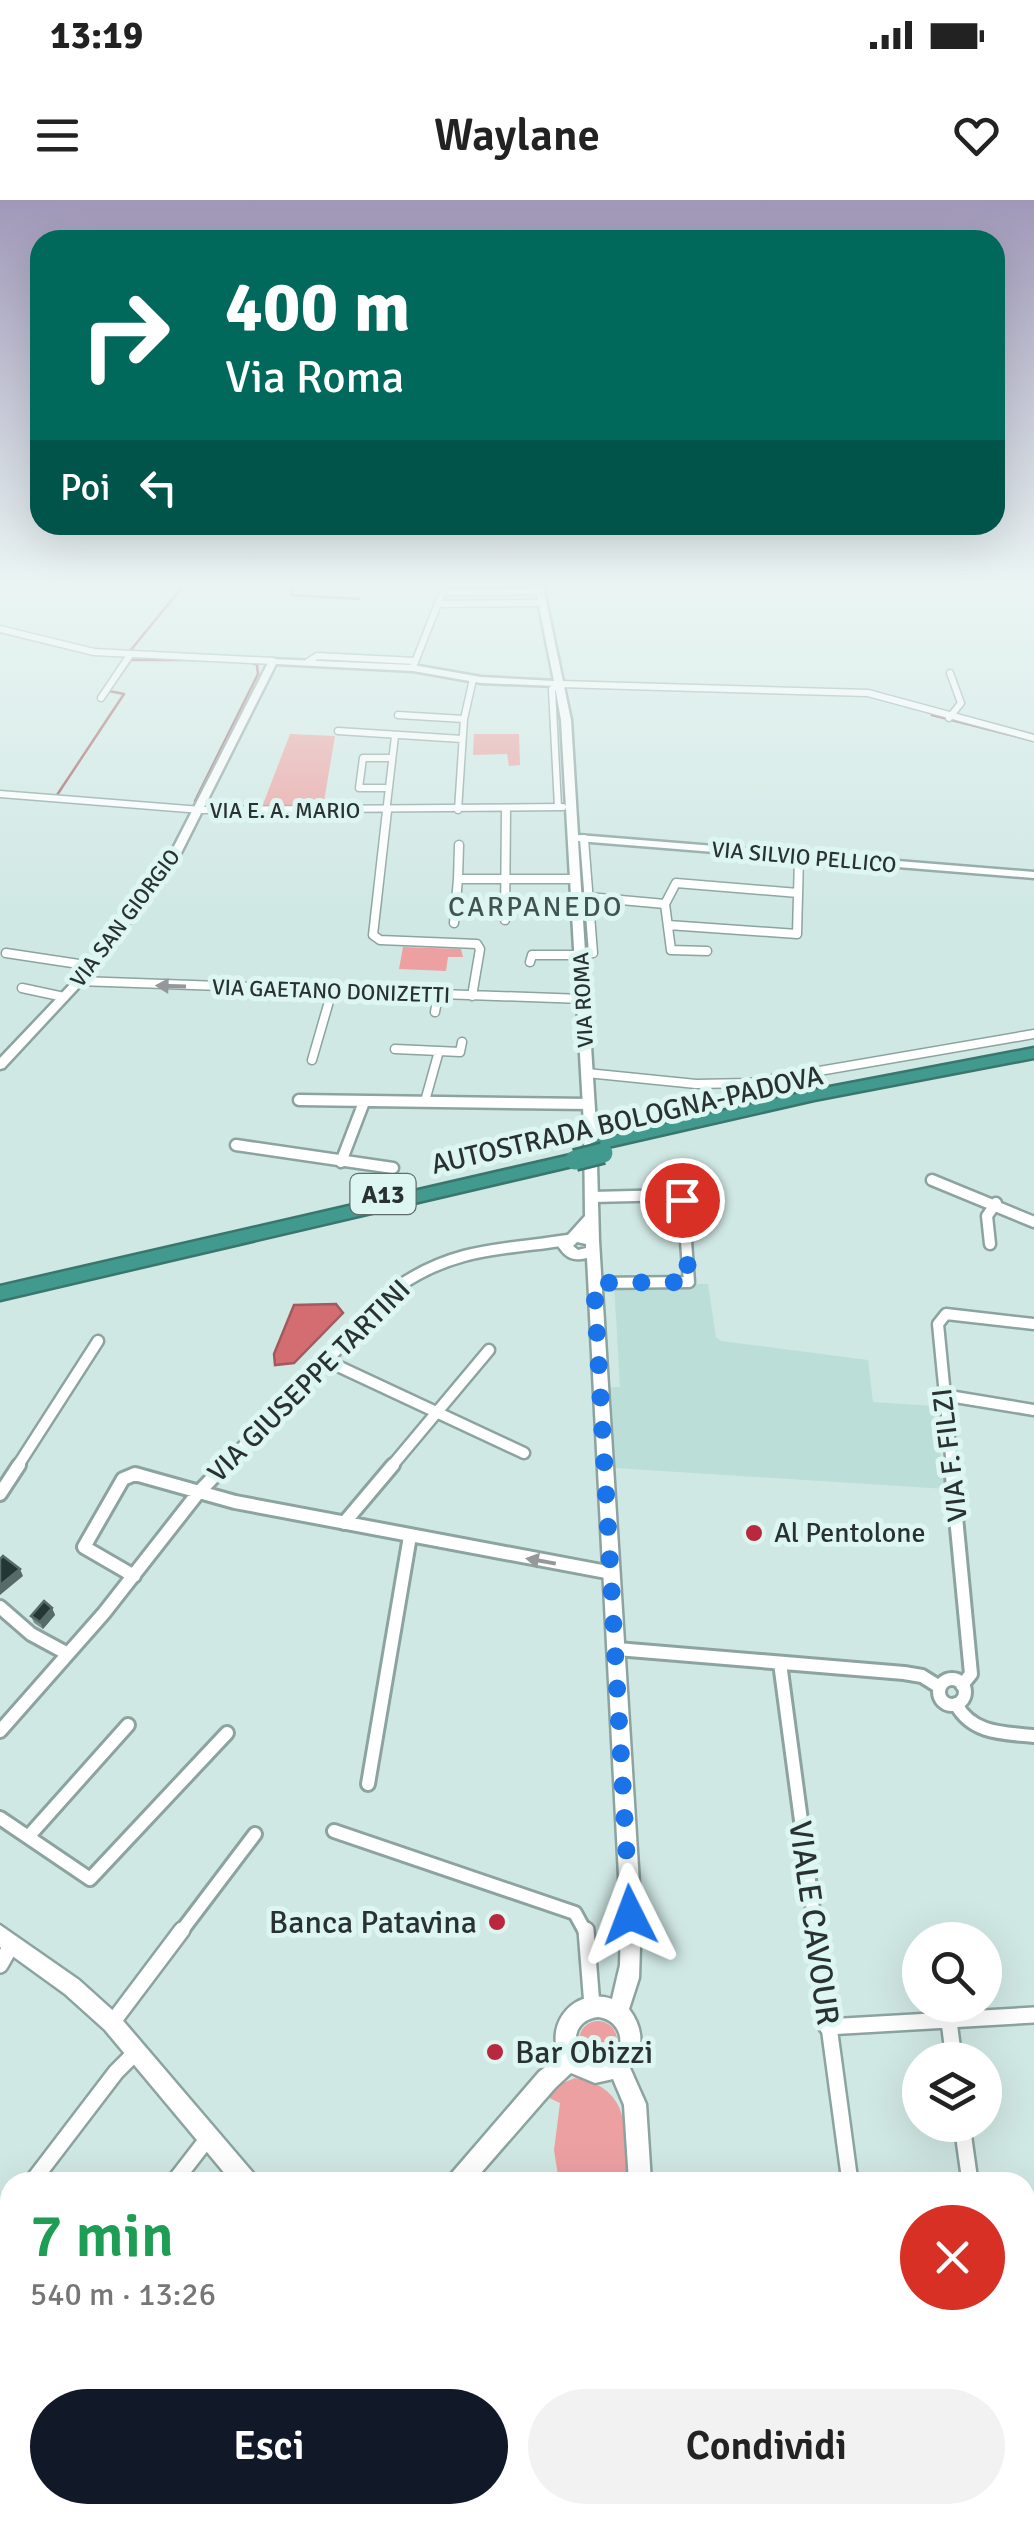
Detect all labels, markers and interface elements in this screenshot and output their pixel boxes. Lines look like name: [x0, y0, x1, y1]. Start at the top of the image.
text: 13:19: [50, 12, 143, 59]
icon: menu: [30, 108, 85, 163]
text: Waylane: [434, 108, 600, 163]
icon: heart: [949, 108, 1004, 163]
text: 400 m: [225, 264, 410, 350]
icon: right: [60, 270, 190, 400]
text: Via Roma: [225, 350, 404, 405]
icon: left: [131, 460, 186, 515]
text: Poi: [60, 464, 111, 511]
street label: VIA E. A. MARIO: [210, 797, 360, 824]
street label: VIA SILVIO PELLICO: [710, 835, 898, 879]
street label: VIA SAN GIORGIO: [64, 844, 186, 992]
district label: CARPANEDO: [448, 890, 624, 924]
street label: VIA ROMA: [567, 951, 599, 1049]
street label: VIA GAETANO DONIZETTI: [211, 973, 451, 1009]
one-way arrow: [154, 977, 186, 993]
street label: AUTOSTRADA BOLOGNA-PADOVA: [428, 1058, 826, 1182]
pin: [640, 1158, 725, 1243]
icon: arrive: [655, 1173, 710, 1228]
road number: A13: [350, 1174, 416, 1214]
street label: VIA GIUSEPPE TARTINI: [201, 1273, 417, 1489]
street label: VIA F. FILZI: [925, 1386, 975, 1524]
place label: Al Pentolone: [774, 1516, 926, 1550]
marker: Al Pentolone: [743, 1522, 765, 1544]
one-way arrow: [524, 1553, 556, 1568]
street label: VIALE CAVOUR: [780, 1818, 848, 2028]
position arrow: [578, 1863, 682, 1967]
place label: Banca Patavina: [269, 1903, 477, 1942]
marker: Banca Patavina: [486, 1911, 508, 1933]
map controls: [902, 1922, 1002, 2142]
button: search: [902, 1922, 1002, 2022]
place label: Bar Obizzi: [515, 2033, 653, 2072]
marker: Bar Obizzi: [484, 2041, 506, 2063]
button: layers: [902, 2042, 1002, 2142]
text: 7 min: [30, 2200, 174, 2274]
button: close: [900, 2205, 1005, 2310]
text: 540 m · 13:26: [30, 2275, 216, 2314]
button: Esci: [30, 2389, 508, 2504]
button: Condividi: [528, 2389, 1005, 2504]

